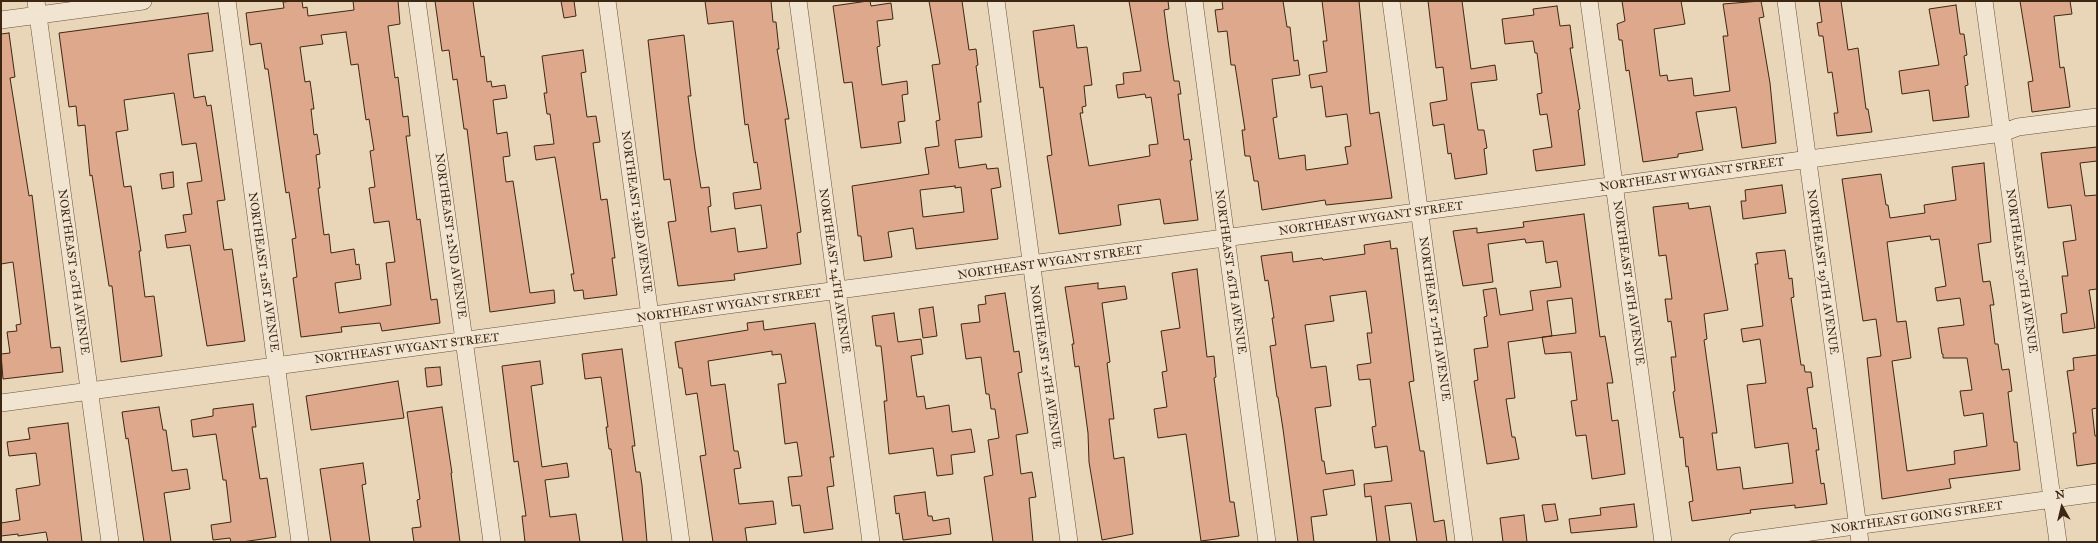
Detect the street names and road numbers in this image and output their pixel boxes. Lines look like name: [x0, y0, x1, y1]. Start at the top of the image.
street label: NORTHEAST 23RD AVENUE: [617, 130, 655, 294]
street label: NORTHEAST 22ND AVENUE: [431, 152, 469, 320]
street label: NORTHEAST WYGANT STREET: [1599, 155, 1785, 195]
street label: NORTHEAST 20TH AVENUE: [54, 188, 92, 356]
street label: NORTHEAST 24TH AVENUE: [815, 188, 853, 354]
street label: NORTHEAST 30TH AVENUE: [2002, 188, 2040, 354]
street label: NORTHEAST 26TH AVENUE: [1211, 189, 1249, 355]
street label: NORTHEAST 29TH AVENUE: [1803, 189, 1841, 355]
street label: NORTHEAST 21ST AVENUE: [245, 191, 281, 353]
street label: NORTHEAST WYGANT STREET: [1278, 199, 1464, 239]
street label: NORTHEAST 28TH AVENUE: [1609, 200, 1647, 366]
street label: NORTHEAST 27TH AVENUE: [1415, 236, 1453, 402]
street label: NORTHEAST WYGANT STREET: [957, 243, 1143, 283]
street label: NORTHEAST 25TH AVENUE: [1026, 284, 1064, 450]
street label: NORTHEAST WYGANT STREET: [636, 286, 822, 326]
street label: NORTHEAST WYGANT STREET: [314, 331, 500, 367]
street label: NORTHEAST GOING STREET: [1830, 499, 2004, 537]

